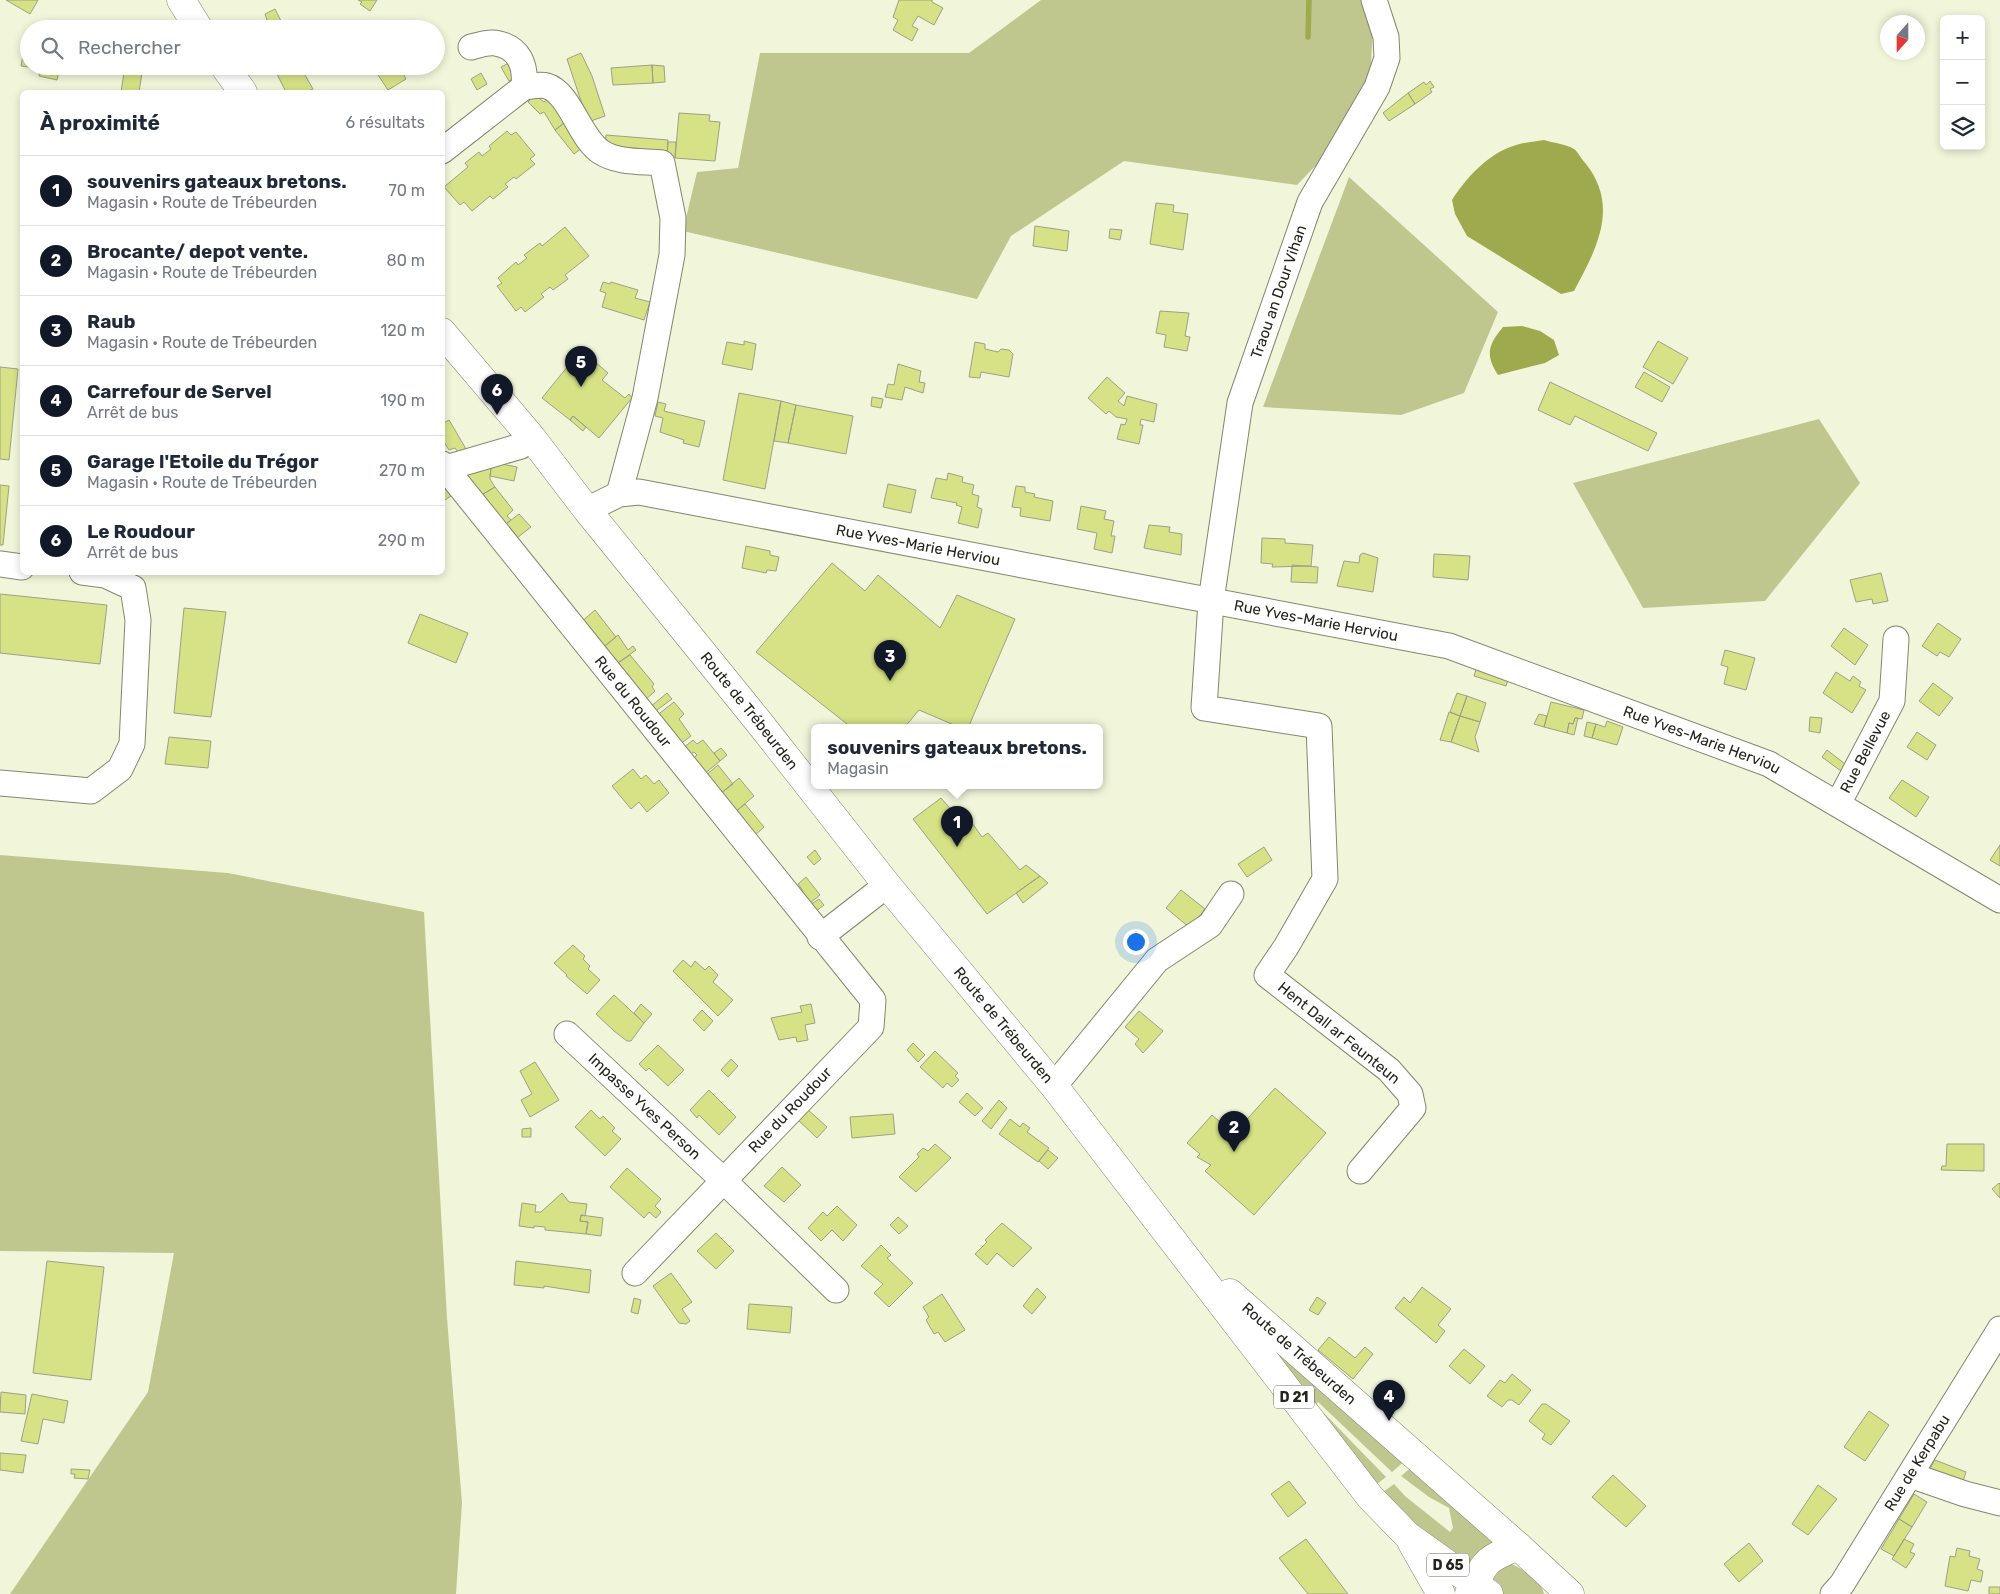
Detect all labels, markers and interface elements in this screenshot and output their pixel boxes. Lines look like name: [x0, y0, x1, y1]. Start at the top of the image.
north arrow: [1880, 15, 1925, 60]
map controls: [1940, 15, 1985, 150]
button: +: [1940, 15, 1985, 60]
search box: [20, 20, 445, 75]
icon: search: [38, 34, 66, 62]
text: Rechercher: [78, 36, 181, 59]
button: −: [1940, 60, 1985, 105]
button: layers: [1940, 105, 1985, 150]
text: À proximité: [40, 110, 160, 135]
text: 6 résultats: [345, 113, 425, 132]
text: souvenirs gateaux bretons.: [87, 170, 347, 193]
text: 1: [52, 181, 60, 200]
text: 70 m: [388, 181, 425, 200]
text: Magasin · Route de Trébeurden: [87, 193, 317, 212]
street label: Traou an Dour Vihan: [1247, 223, 1310, 361]
text: Brocante/ depot vente.: [87, 240, 308, 263]
text: 2: [51, 251, 61, 270]
text: 80 m: [387, 251, 425, 270]
text: Magasin · Route de Trébeurden: [87, 263, 317, 282]
text: Raub: [87, 310, 136, 333]
text: 3: [51, 321, 61, 340]
text: 120 m: [380, 321, 425, 340]
text: Magasin · Route de Trébeurden: [87, 333, 317, 352]
pin: 5: [565, 346, 597, 387]
pin: 6: [481, 374, 513, 415]
text: Carrefour de Servel: [87, 380, 272, 403]
text: 4: [51, 391, 61, 410]
text: 190 m: [380, 391, 425, 410]
text: Arrêt de bus: [87, 403, 179, 422]
text: Garage l'Etoile du Trégor: [87, 450, 319, 473]
text: 5: [51, 461, 61, 480]
text: 270 m: [379, 461, 425, 480]
text: Magasin · Route de Trébeurden: [87, 473, 317, 492]
text: Le Roudour: [87, 520, 195, 543]
street label: Rue Yves-Marie Herviou: [835, 521, 1002, 569]
text: 6: [51, 531, 61, 550]
text: 290 m: [378, 531, 425, 550]
text: Arrêt de bus: [87, 543, 179, 562]
street label: Rue Yves-Marie Herviou: [1232, 596, 1400, 645]
pin: 3: [874, 640, 906, 681]
street label: Route de Trébeurden: [697, 648, 802, 773]
street label: Rue du Roudour: [591, 652, 676, 751]
street label: Rue Yves-Marie Herviou: [1621, 702, 1784, 778]
street label: Rue Bellevue: [1836, 707, 1894, 796]
popup: [811, 724, 1103, 789]
text: souvenirs gateaux bretons.: [827, 736, 1087, 759]
text: Magasin: [827, 759, 889, 778]
pin: 1: [941, 806, 973, 847]
your location: [1123, 929, 1149, 955]
street label: Route de Trébeurden: [950, 963, 1057, 1087]
street label: Hent Dall ar Feunteun: [1274, 978, 1404, 1088]
street label: Impasse Yves Person: [584, 1050, 704, 1163]
street label: Rue du Roudour: [745, 1063, 836, 1157]
pin: 2: [1218, 1111, 1250, 1152]
street label: Route de Trébeurden: [1238, 1299, 1360, 1409]
pin: 4: [1373, 1380, 1405, 1421]
road number: D 21: [1274, 1385, 1314, 1408]
street label: Rue de Kerpabu: [1880, 1411, 1954, 1514]
road number: D 65: [1427, 1554, 1469, 1576]

